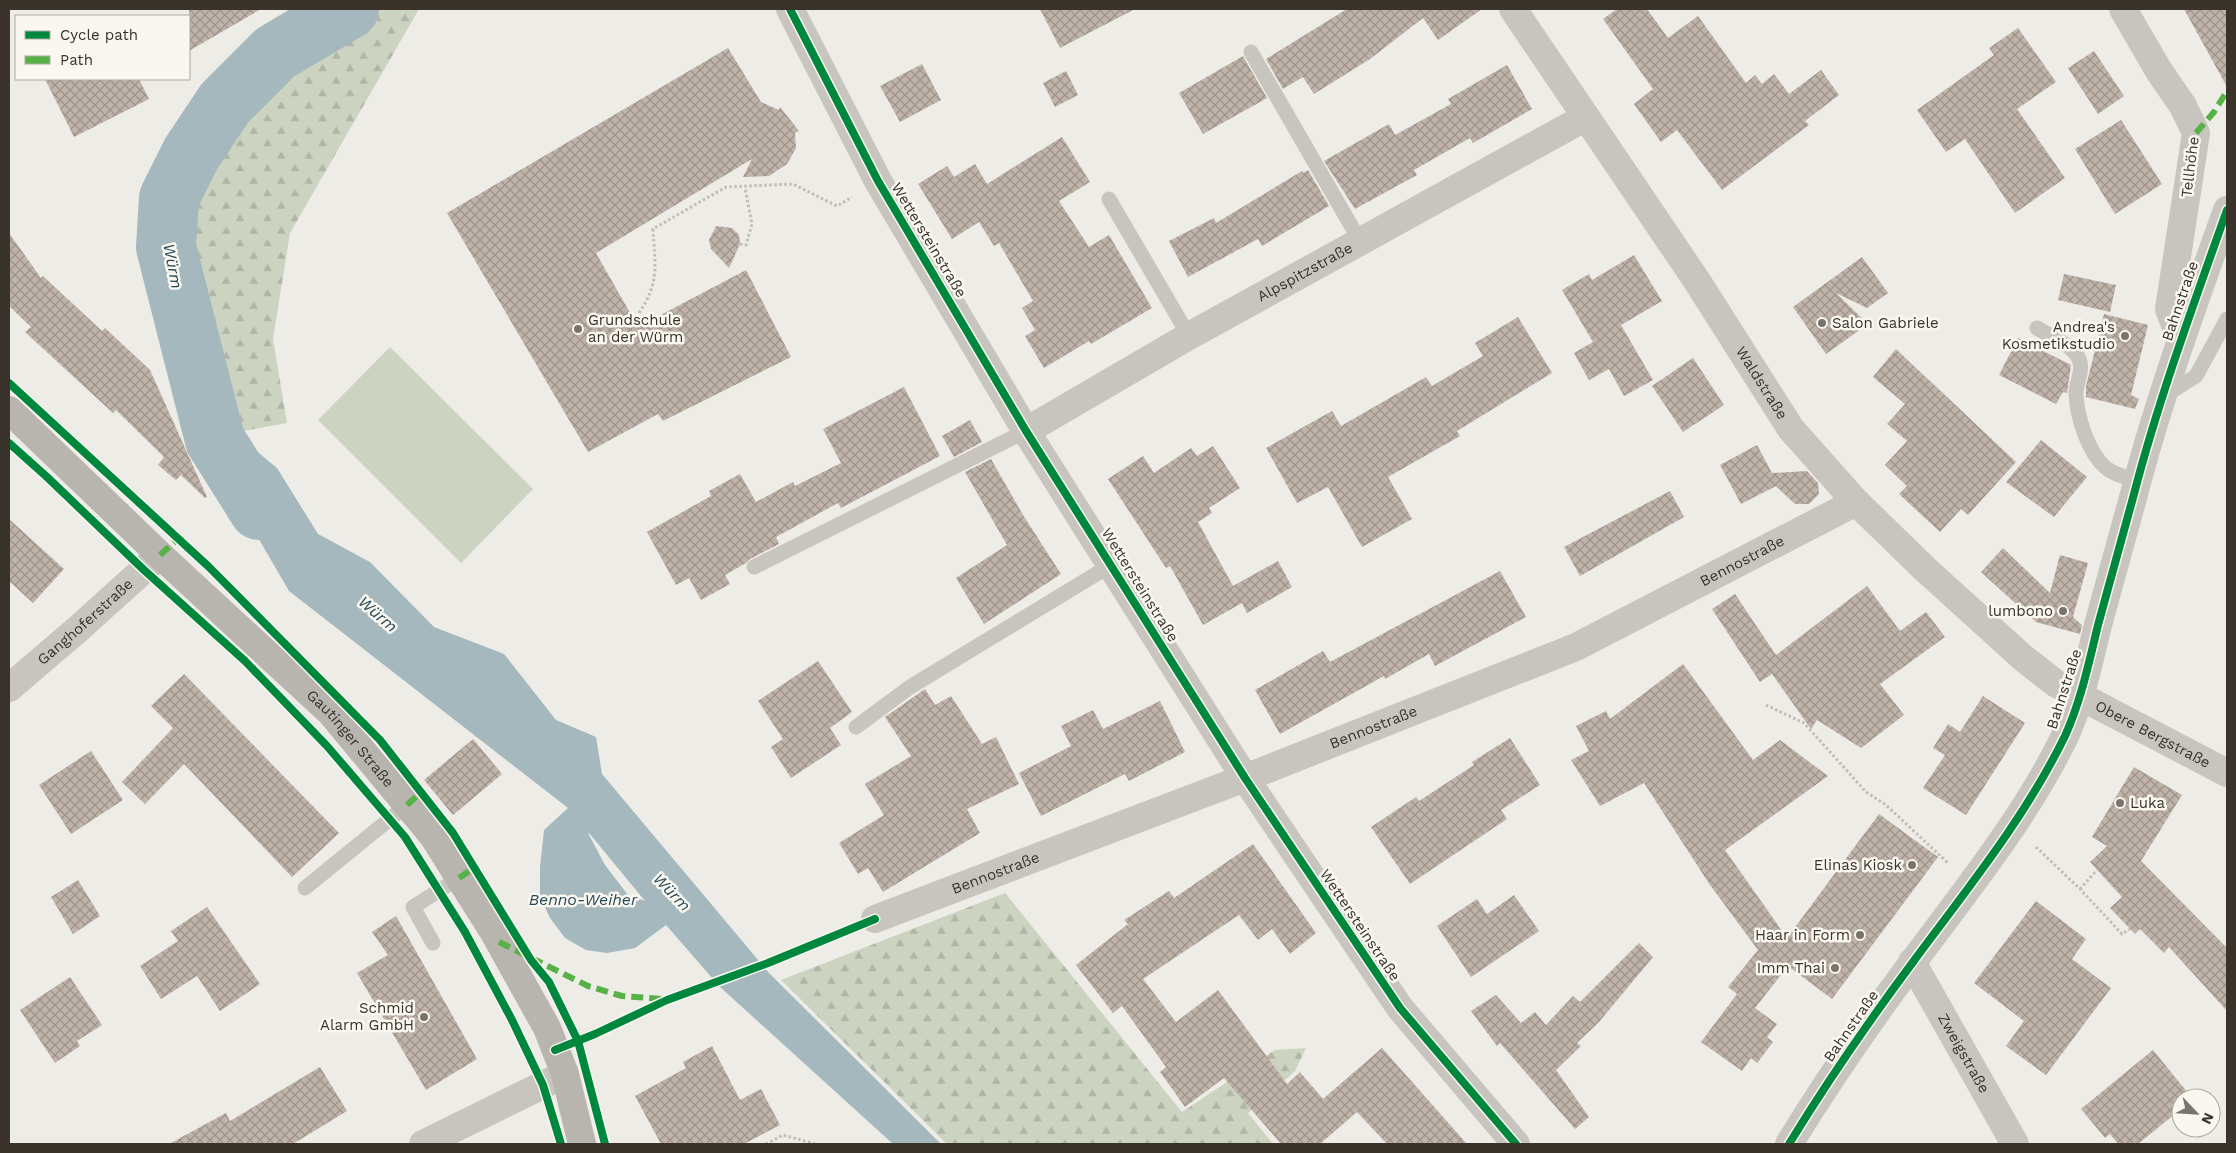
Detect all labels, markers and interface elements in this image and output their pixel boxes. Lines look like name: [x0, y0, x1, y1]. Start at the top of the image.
legend: [15, 15, 190, 80]
text: Cycle path: [60, 26, 138, 44]
text: Path: [60, 51, 93, 69]
street label: Tellhöhe: [2177, 135, 2203, 199]
street label: Wettersteinstraße: [888, 179, 970, 301]
street label: Alpspitzstraße: [1254, 239, 1356, 306]
water label: Würm: [159, 242, 187, 290]
street label: Bahnstraße: [2158, 259, 2202, 343]
place label: Grundschule an der Würm: [588, 311, 683, 346]
place label: Salon Gabriele: [1832, 314, 1939, 332]
marker: Salon Gabriele: [1816, 317, 1828, 329]
place label: Andrea's Kosmetikstudio: [2002, 318, 2115, 353]
marker: Grundschule an der Würm: [572, 323, 584, 335]
marker: Andrea's Kosmetikstudio: [2119, 330, 2131, 342]
street label: Waldstraße: [1732, 343, 1791, 423]
street label: Wettersteinstraße: [1098, 525, 1182, 645]
street label: Bennostraße: [1697, 532, 1787, 590]
street label: Ganghoferstraße: [34, 575, 137, 669]
water label: Würm: [355, 592, 401, 636]
place label: lumbono: [1988, 602, 2053, 620]
marker: lumbono: [2057, 605, 2069, 617]
street label: Bahnstraße: [2043, 647, 2085, 731]
street label: Gautinger Straße: [303, 686, 398, 791]
street label: Obere Bergstraße: [2092, 697, 2214, 772]
street label: Bennostraße: [1327, 702, 1420, 753]
place label: Luka: [2130, 794, 2165, 812]
marker: Luka: [2114, 797, 2126, 809]
street label: Bennostraße: [949, 848, 1042, 898]
place label: Elinas Kiosk: [1814, 856, 1902, 874]
marker: Elinas Kiosk: [1906, 859, 1918, 871]
street label: Wettersteinstraße: [1316, 866, 1404, 984]
water label: Würm: [649, 869, 695, 915]
water label: Benno-Weiher: [529, 890, 638, 909]
place label: Haar in Form: [1755, 926, 1850, 944]
marker: Haar in Form: [1854, 929, 1866, 941]
place label: Imm Thai: [1757, 959, 1825, 977]
marker: Imm Thai: [1829, 962, 1841, 974]
street label: Bahnstraße: [1820, 987, 1882, 1065]
place label: Schmid Alarm GmbH: [320, 999, 414, 1034]
street label: Zweigstraße: [1934, 1010, 1993, 1096]
marker: Schmid Alarm GmbH: [418, 1011, 430, 1023]
north arrow: [2171, 1088, 2221, 1138]
text: N: [2198, 1110, 2217, 1127]

